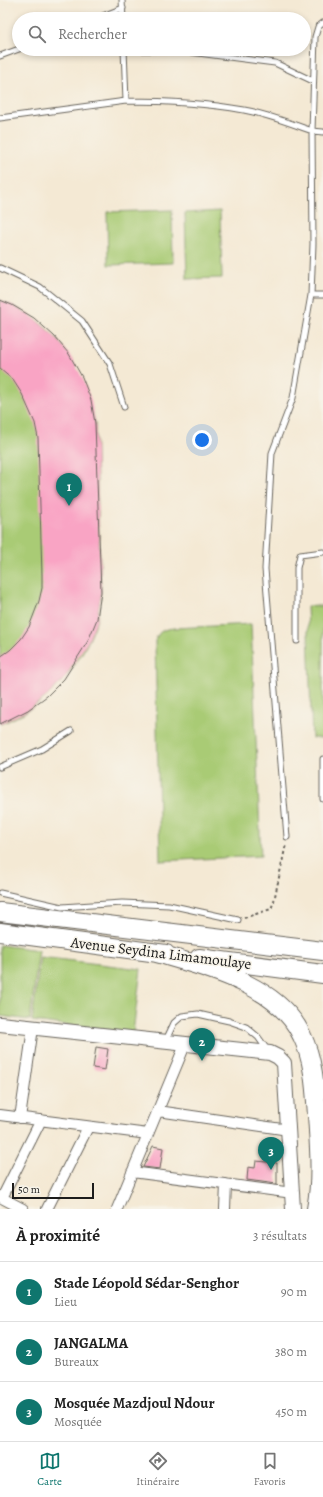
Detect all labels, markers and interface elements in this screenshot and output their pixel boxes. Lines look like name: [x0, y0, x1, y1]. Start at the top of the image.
search box: [12, 12, 311, 56]
icon: search: [26, 23, 48, 45]
text: Rechercher: [58, 24, 127, 44]
your location: [192, 430, 212, 450]
pin: 1: [56, 473, 82, 506]
street label: Avenue Seydina Limamoulaye: [69, 932, 253, 974]
pin: 2: [189, 1028, 215, 1061]
pin: 3: [258, 1137, 284, 1170]
scale bar: [12, 1181, 94, 1200]
text: 50 m: [18, 1182, 40, 1197]
text: À proximité: [16, 1224, 100, 1247]
text: 3 résultats: [253, 1227, 307, 1244]
text: Stade Léopold Sédar-Senghor: [54, 1273, 239, 1293]
text: 1: [27, 1283, 31, 1300]
text: 90 m: [281, 1283, 307, 1300]
text: Lieu: [54, 1293, 77, 1310]
text: JANGALMA: [54, 1333, 128, 1353]
text: 2: [26, 1343, 32, 1360]
text: 380 m: [275, 1343, 307, 1360]
text: Bureaux: [54, 1353, 99, 1370]
text: Mosquée Mazdjoul Ndour: [54, 1393, 215, 1413]
text: 3: [26, 1403, 32, 1420]
text: 450 m: [275, 1403, 307, 1420]
text: Mosquée: [54, 1413, 102, 1430]
tab: Carte: [37, 1450, 62, 1489]
tab: Itinéraire: [136, 1450, 179, 1489]
tab: Favoris: [254, 1450, 286, 1489]

